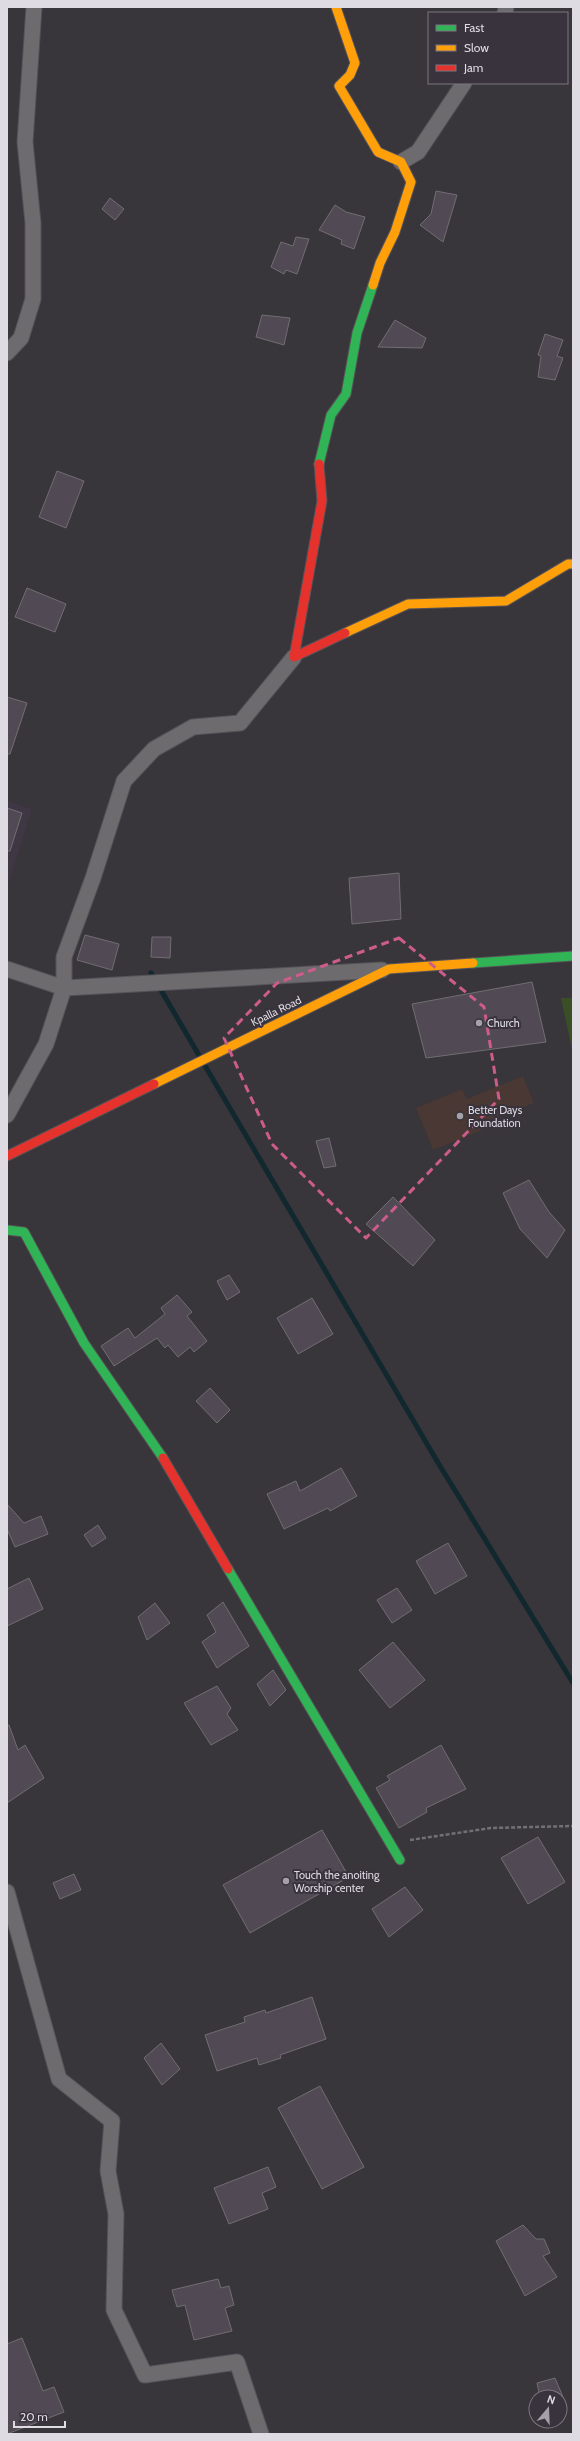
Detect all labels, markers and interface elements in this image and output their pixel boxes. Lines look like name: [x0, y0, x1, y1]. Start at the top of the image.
legend: [428, 12, 568, 84]
text: Fast: [464, 20, 484, 35]
text: Slow: [464, 40, 489, 55]
text: Jam: [463, 60, 483, 75]
street label: Kpalla Road: [248, 993, 304, 1029]
place label: Church: [487, 1016, 520, 1030]
marker: Church: [474, 1018, 484, 1028]
place label: Better Days Foundation: [468, 1103, 523, 1130]
marker: Better Days Foundation: [455, 1111, 465, 1121]
place label: Touch the anoiting Worship center: [294, 1868, 380, 1895]
marker: Touch the anoiting Worship center: [281, 1876, 291, 1886]
north arrow: [528, 2389, 568, 2429]
text: N: [545, 2392, 557, 2407]
scale bar: [14, 2403, 65, 2429]
text: 20 m: [20, 2409, 48, 2424]

